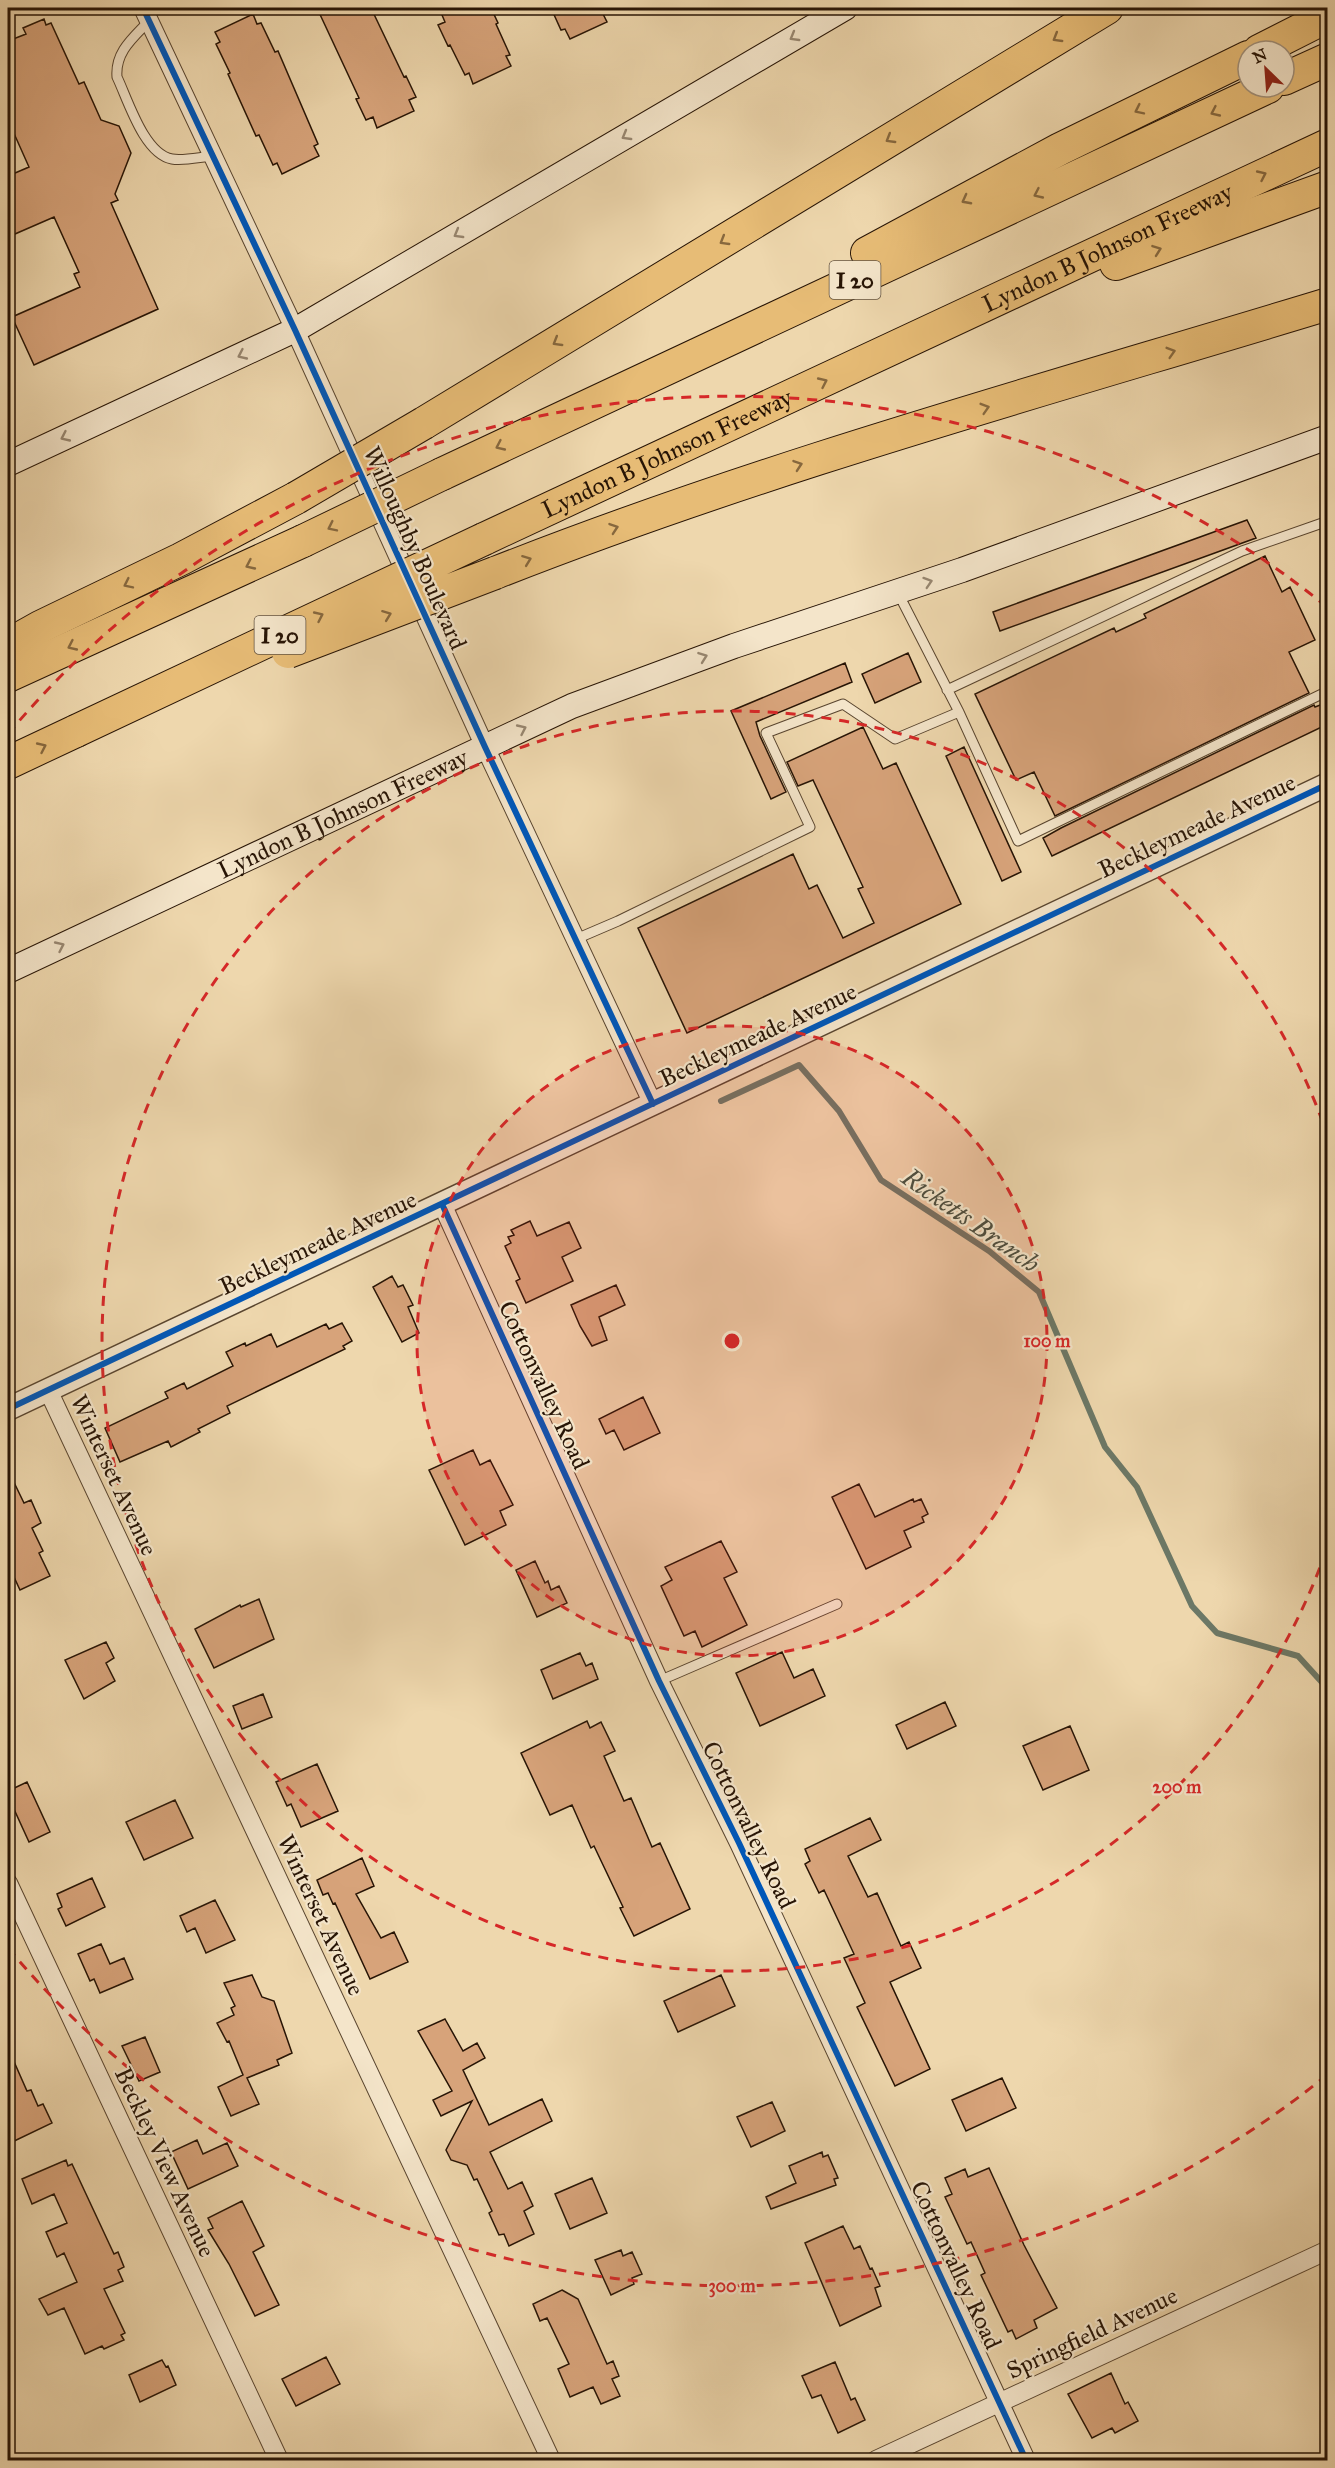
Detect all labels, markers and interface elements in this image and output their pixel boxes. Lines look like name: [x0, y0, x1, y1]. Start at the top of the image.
one-way arrow: [790, 30, 800, 41]
one-way arrow: [1053, 30, 1063, 42]
north arrow: [1236, 39, 1296, 99]
text: N: [1250, 44, 1270, 67]
one-way arrow: [1134, 103, 1145, 115]
one-way arrow: [1210, 104, 1221, 116]
one-way arrow: [622, 128, 632, 140]
one-way arrow: [886, 132, 896, 144]
one-way arrow: [1256, 171, 1267, 183]
street label: Lyndon B Johnson Freeway: [977, 176, 1238, 319]
one-way arrow: [1034, 187, 1045, 199]
one-way arrow: [962, 193, 972, 204]
one-way arrow: [454, 227, 464, 239]
one-way arrow: [720, 233, 730, 245]
one-way arrow: [1151, 244, 1162, 257]
road number: I 20: [830, 261, 880, 299]
one-way arrow: [553, 335, 563, 346]
one-way arrow: [1165, 346, 1176, 359]
one-way arrow: [238, 347, 249, 359]
one-way arrow: [816, 377, 827, 389]
street label: Lyndon B Johnson Freeway: [537, 382, 798, 525]
one-way arrow: [979, 403, 990, 415]
one-way arrow: [61, 429, 72, 441]
one-way arrow: [496, 439, 507, 451]
street label: Willoughby Boulevard: [357, 442, 473, 654]
one-way arrow: [792, 460, 803, 472]
one-way arrow: [328, 519, 339, 531]
one-way arrow: [608, 523, 619, 536]
one-way arrow: [521, 555, 531, 568]
one-way arrow: [245, 558, 256, 570]
one-way arrow: [922, 576, 933, 589]
one-way arrow: [124, 577, 135, 589]
one-way arrow: [381, 609, 392, 622]
one-way arrow: [313, 612, 324, 624]
road number: I 20: [254, 616, 306, 654]
one-way arrow: [68, 639, 79, 651]
one-way arrow: [697, 652, 708, 665]
one-way arrow: [516, 725, 527, 737]
street label: Lyndon B Johnson Freeway: [213, 742, 473, 885]
one-way arrow: [35, 743, 46, 755]
street label: Beckleymeade Avenue: [1094, 767, 1300, 885]
one-way arrow: [54, 942, 65, 954]
street label: Beckleymeade Avenue: [655, 976, 861, 1094]
water label: Ricketts Branch: [895, 1160, 1046, 1279]
street label: Beckleymeade Avenue: [215, 1184, 421, 1302]
street label: Cottonvalley Road: [492, 1296, 596, 1474]
text: 100 m: [1024, 1330, 1071, 1352]
centre of rings: [722, 1331, 742, 1351]
street label: Winterset Avenue: [64, 1390, 164, 1560]
street label: Cottonvalley Road: [696, 1736, 802, 1914]
text: 200 m: [1153, 1776, 1202, 1798]
street label: Winterset Avenue: [271, 1830, 371, 2000]
street label: Beckley View Avenue: [108, 2062, 222, 2262]
street label: Cottonvalley Road: [904, 2176, 1008, 2354]
text: 300 m: [708, 2275, 756, 2298]
street label: Springfield Avenue: [1002, 2280, 1182, 2386]

